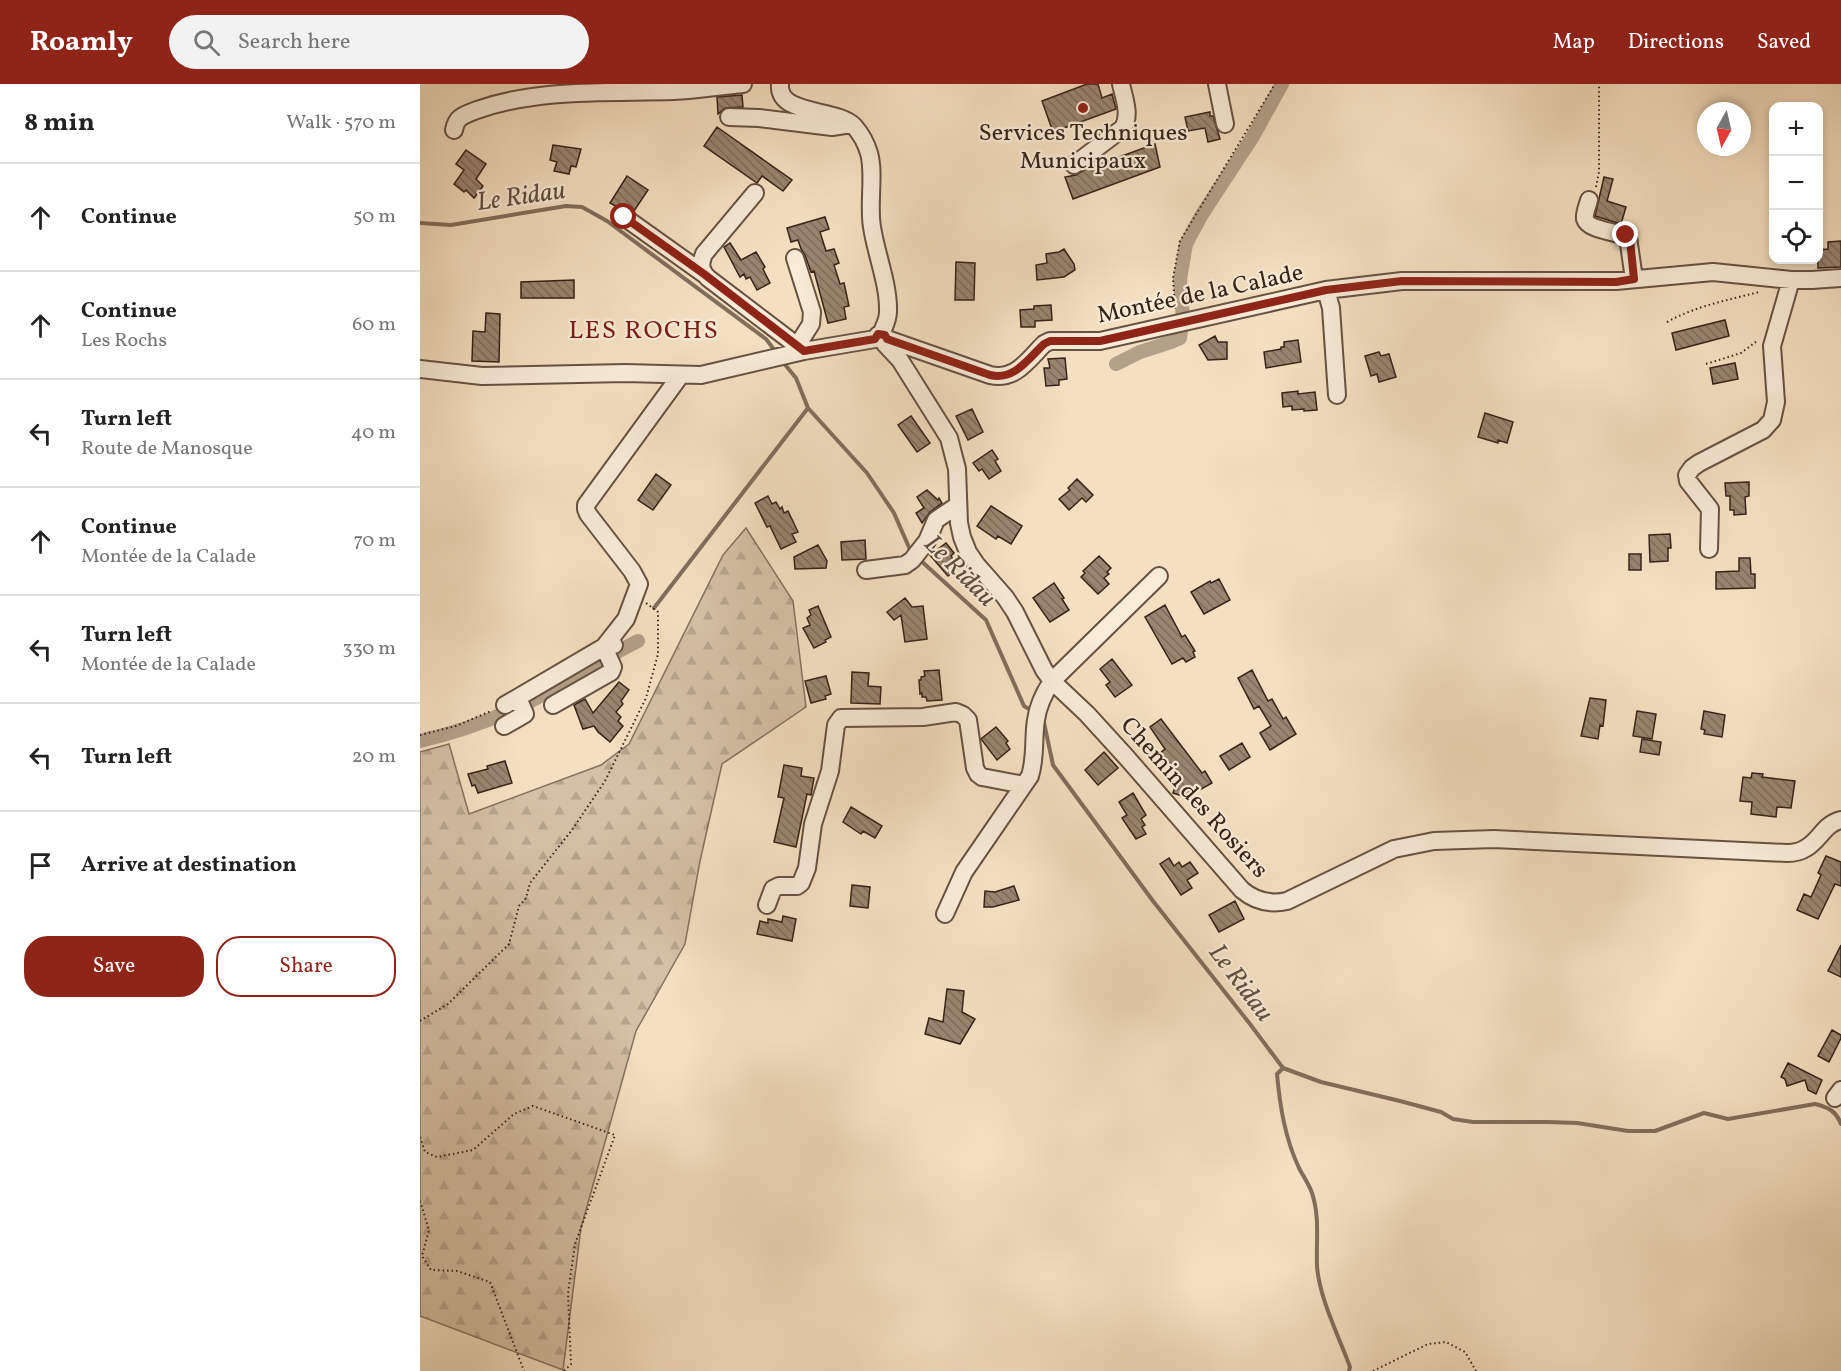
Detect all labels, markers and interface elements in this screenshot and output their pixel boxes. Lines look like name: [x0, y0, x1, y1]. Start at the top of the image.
search box: [169, 15, 589, 69]
text: Roamly: [30, 23, 133, 62]
icon: search: [190, 26, 223, 59]
text: Search here: [238, 27, 350, 58]
text: Map: [1553, 28, 1595, 57]
text: Directions: [1628, 28, 1724, 57]
text: Saved: [1757, 28, 1811, 57]
marker: Services Techniques Municipaux: [1076, 101, 1090, 115]
north arrow: [1697, 102, 1751, 156]
map controls: [1769, 102, 1823, 264]
button: +: [1769, 102, 1823, 156]
text: 8 min: [24, 105, 95, 141]
text: Walk · 570 m: [286, 109, 396, 137]
place label: Services Techniques Municipaux: [978, 117, 1188, 179]
button: −: [1769, 156, 1823, 210]
water label: Le Ridau: [475, 173, 568, 221]
icon: ahead: [24, 201, 57, 234]
text: Continue: [81, 202, 177, 233]
text: 50 m: [353, 203, 396, 231]
route start: [610, 203, 636, 229]
button: locate: [1769, 210, 1823, 264]
route end: [1612, 221, 1638, 247]
street label: Montée de la Calade: [1094, 256, 1307, 333]
text: Continue: [81, 296, 177, 327]
icon: ahead: [24, 309, 57, 342]
text: 60 m: [352, 311, 396, 339]
district label: LES ROCHS: [569, 313, 719, 349]
text: Les Rochs: [81, 327, 167, 355]
text: Turn left: [81, 404, 172, 435]
icon: left: [24, 417, 57, 450]
text: 40 m: [351, 419, 396, 447]
text: Route de Manosque: [81, 435, 253, 463]
text: Continue: [81, 512, 177, 543]
icon: ahead: [24, 525, 57, 558]
text: 70 m: [353, 527, 396, 555]
water label: Le Ridau: [915, 527, 1004, 616]
text: Montée de la Calade: [81, 543, 256, 571]
text: Turn left: [81, 620, 172, 651]
icon: left: [24, 633, 57, 666]
text: 330 m: [342, 635, 396, 663]
text: Montée de la Calade: [81, 651, 256, 679]
street label: Chemin des Rosiers: [1112, 710, 1275, 887]
icon: left: [24, 741, 57, 774]
text: Turn left: [81, 742, 172, 773]
text: 20 m: [352, 743, 396, 771]
icon: arrive: [24, 849, 57, 882]
text: Arrive at destination: [81, 850, 297, 881]
button: Save: [24, 936, 204, 997]
button: Share: [216, 936, 396, 997]
water label: Le Ridau: [1199, 937, 1282, 1030]

